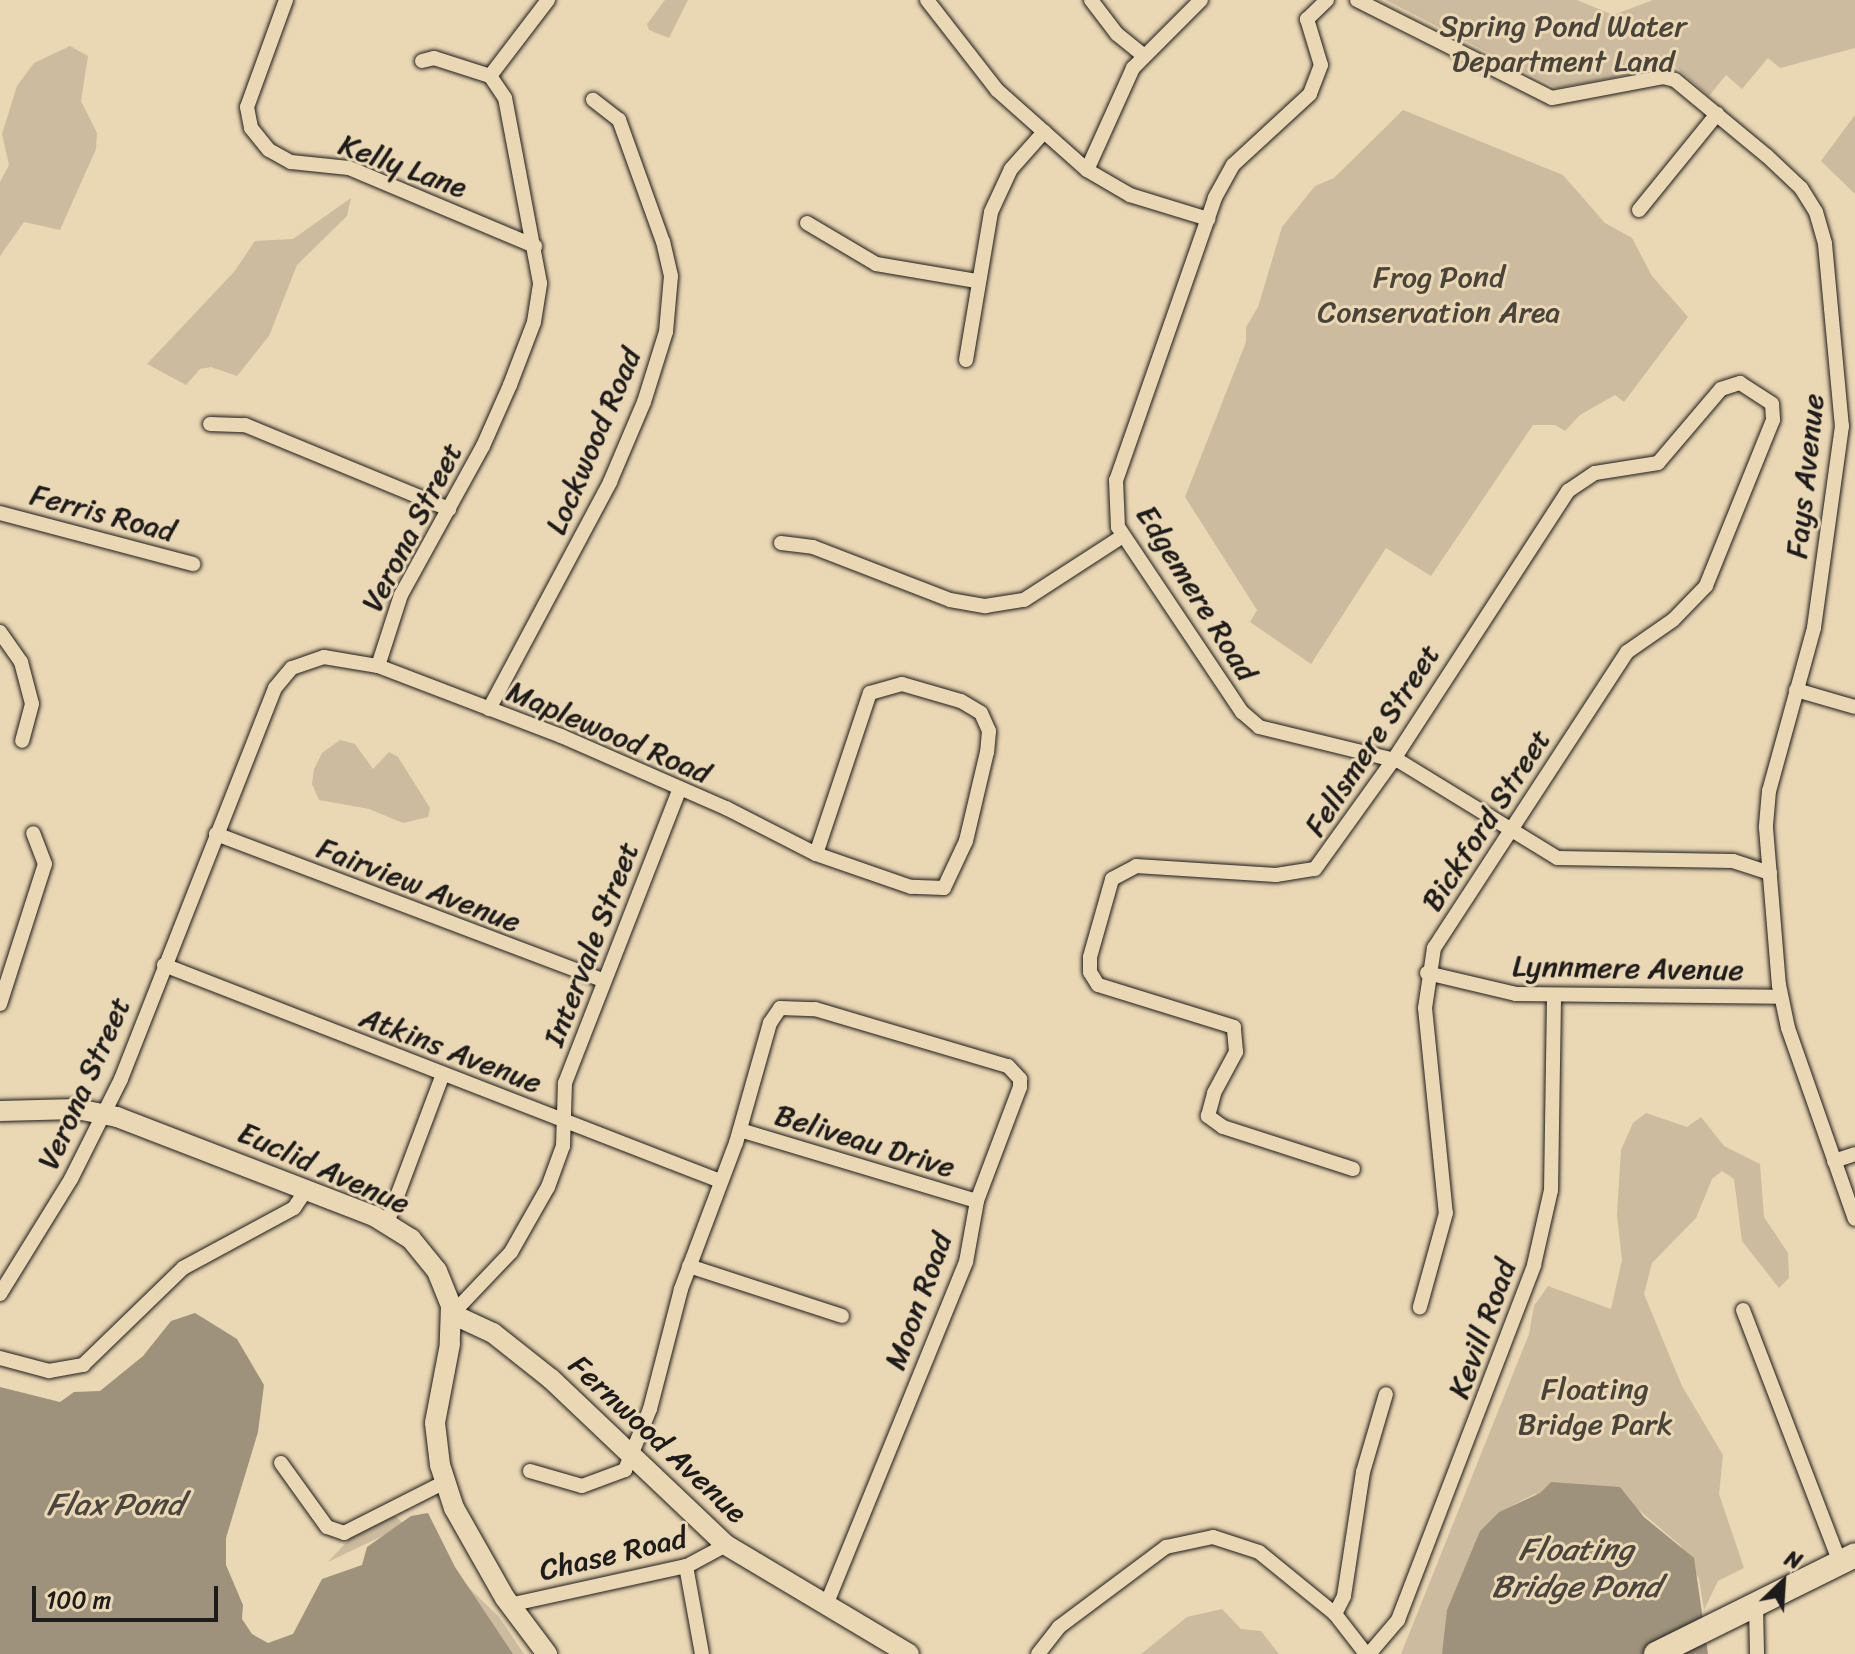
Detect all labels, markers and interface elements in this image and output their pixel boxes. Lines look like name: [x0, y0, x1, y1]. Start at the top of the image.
park label: Spring Pond Water Department Land: [1440, 8, 1686, 78]
street label: Kelly Lane: [334, 126, 472, 206]
park label: Frog Pond Conservation Area: [1317, 259, 1561, 330]
street label: Lockwood Road: [538, 342, 648, 540]
street label: Fays Avenue: [1779, 392, 1831, 560]
street label: Verona Street: [354, 437, 470, 617]
street label: Ferris Road: [26, 476, 180, 550]
street label: Edgemere Road: [1129, 498, 1265, 688]
street label: Fellsmere Street: [1297, 637, 1447, 843]
street label: Maplewood Road: [502, 673, 716, 791]
street label: Bickford Street: [1414, 722, 1558, 918]
street label: Fairview Avenue: [313, 830, 525, 940]
street label: Intervale Street: [536, 837, 646, 1051]
street label: Lynnmere Avenue: [1512, 948, 1744, 988]
street label: Verona Street: [30, 991, 138, 1175]
street label: Atkins Avenue: [356, 999, 546, 1101]
street label: Beliveau Drive: [771, 1097, 959, 1185]
street label: Euclid Avenue: [233, 1114, 415, 1222]
street label: Moon Road: [877, 1228, 959, 1374]
street label: Kevill Road: [1440, 1255, 1524, 1403]
street label: Fernwood Avenue: [561, 1347, 755, 1531]
park label: Floating Bridge Park: [1517, 1371, 1673, 1442]
water label: Flax Pond: [46, 1486, 184, 1524]
street label: Chase Road: [535, 1519, 691, 1589]
water label: Floating Bridge Pond: [1491, 1532, 1661, 1607]
text: N: [1778, 1539, 1809, 1581]
north arrow: [1743, 1542, 1823, 1622]
scale bar: [36, 1570, 222, 1620]
text: 100 m: [46, 1579, 111, 1621]

